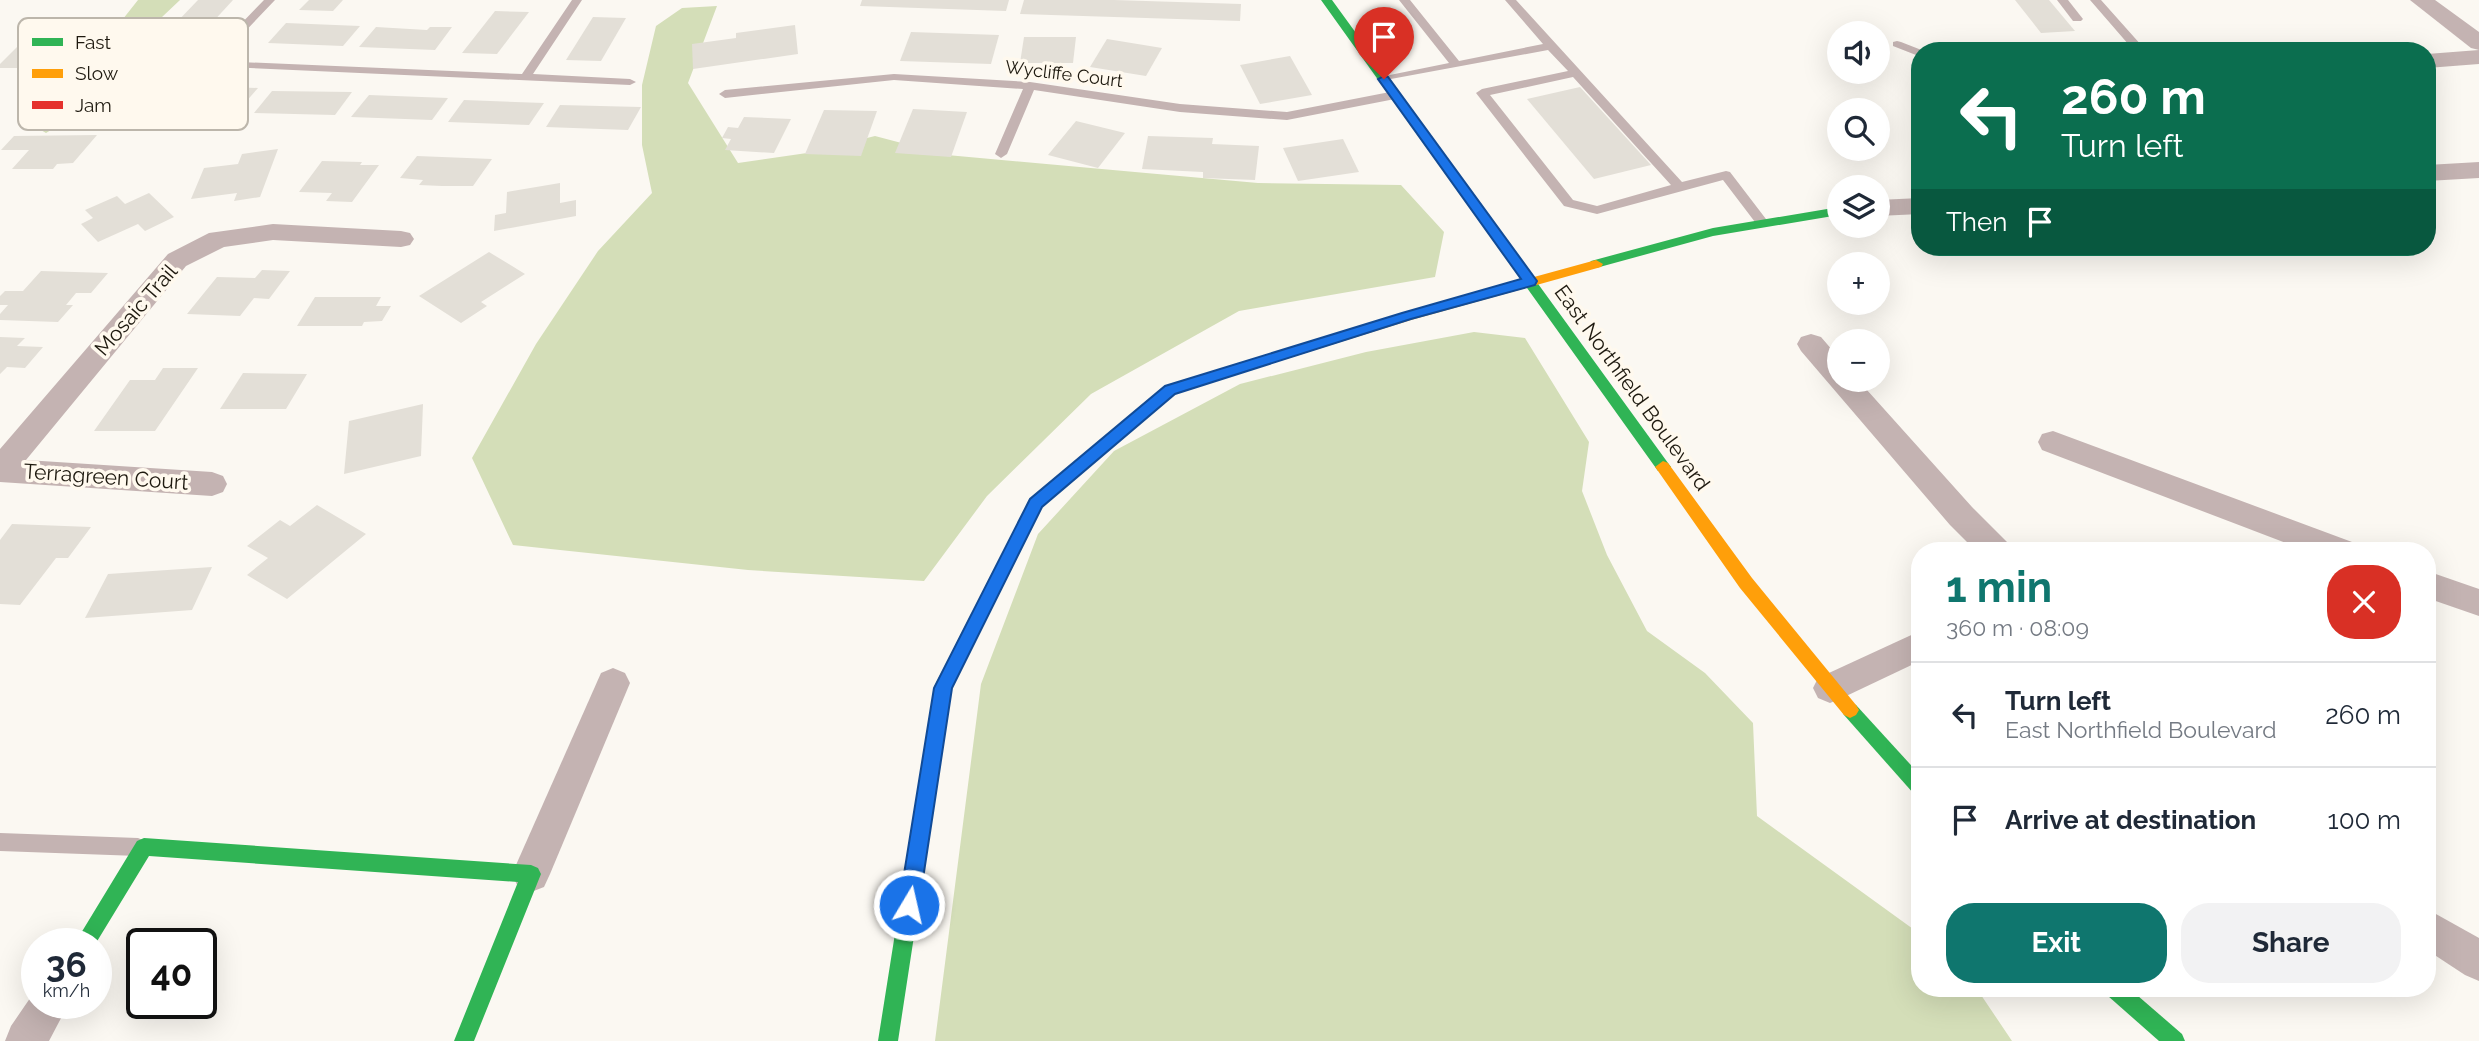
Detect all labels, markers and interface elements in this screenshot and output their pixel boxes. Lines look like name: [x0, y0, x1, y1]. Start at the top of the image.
pin: [1354, 7, 1414, 79]
legend: [18, 18, 248, 130]
icon: arrive: [1365, 18, 1403, 56]
map controls: [1827, 21, 1890, 392]
button: sound: [1827, 21, 1890, 84]
text: Fast: [75, 31, 111, 53]
street label: Wycliffe Court: [1004, 56, 1124, 91]
text: Slow: [75, 62, 119, 84]
text: 260 m: [2061, 68, 2206, 125]
icon: left: [1946, 70, 2037, 161]
text: Jam: [75, 94, 112, 116]
button: search: [1827, 98, 1890, 161]
text: Turn left: [2061, 127, 2183, 164]
button: layers: [1827, 175, 1890, 238]
icon: arrive: [2021, 203, 2059, 241]
text: Then: [1946, 207, 2007, 237]
button: +: [1827, 252, 1890, 315]
street label: Mosaic Trail: [89, 259, 182, 361]
street label: East Northfield Boulevard: [1549, 280, 1715, 495]
button: −: [1827, 329, 1890, 392]
street label: Terragreen Court: [23, 458, 189, 495]
text: 1 min: [1946, 563, 2052, 612]
button: close: [2327, 565, 2401, 639]
text: 360 m · 08:09: [1946, 614, 2089, 641]
text: Turn left: [2005, 686, 2111, 716]
icon: left: [1946, 696, 1984, 734]
text: 260 m: [2325, 700, 2401, 730]
text: East Northfield Boulevard: [2005, 716, 2277, 743]
icon: arrive: [1946, 801, 1984, 839]
text: Arrive at destination: [2005, 805, 2256, 835]
text: 100 m: [2328, 805, 2401, 835]
position arrow: [872, 868, 946, 942]
button: Exit: [1946, 903, 2167, 983]
button: Share: [2181, 903, 2401, 983]
speed limit sign: 40: [126, 928, 217, 1019]
text: 36: [46, 944, 87, 985]
text: km/h: [43, 980, 90, 1001]

